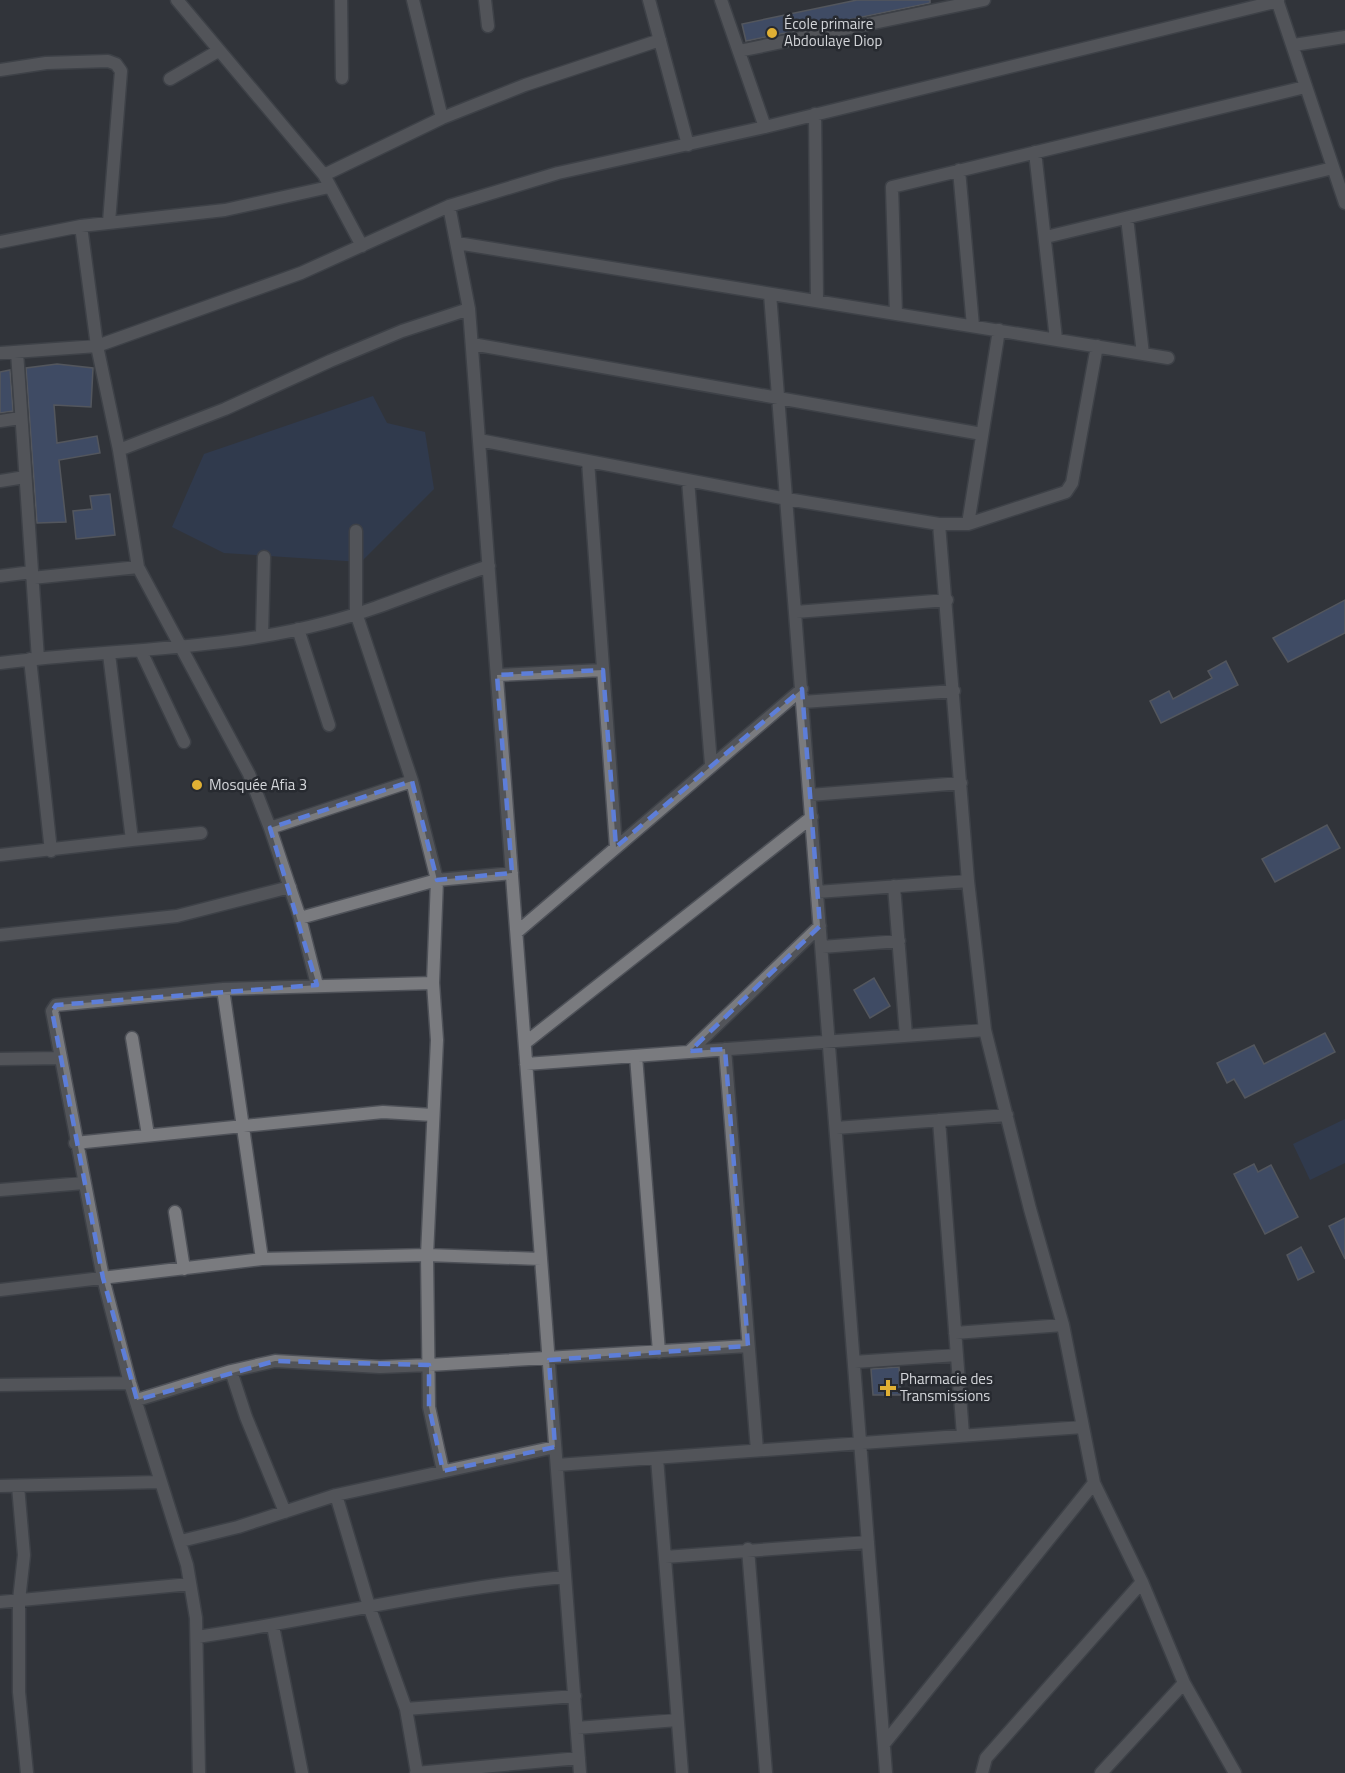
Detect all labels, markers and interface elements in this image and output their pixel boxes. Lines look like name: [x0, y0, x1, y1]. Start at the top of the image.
place label: École primaire Abdoulaye Diop: [784, 12, 882, 52]
marker: École primaire Abdoulaye Diop: [765, 26, 779, 40]
place label: Mosquée Afia 3: [209, 773, 307, 796]
marker: Mosquée Afia 3: [190, 778, 204, 792]
place label: Pharmacie des Transmissions: [900, 1367, 993, 1407]
marker: Pharmacie des Transmissions: [881, 1381, 895, 1395]

